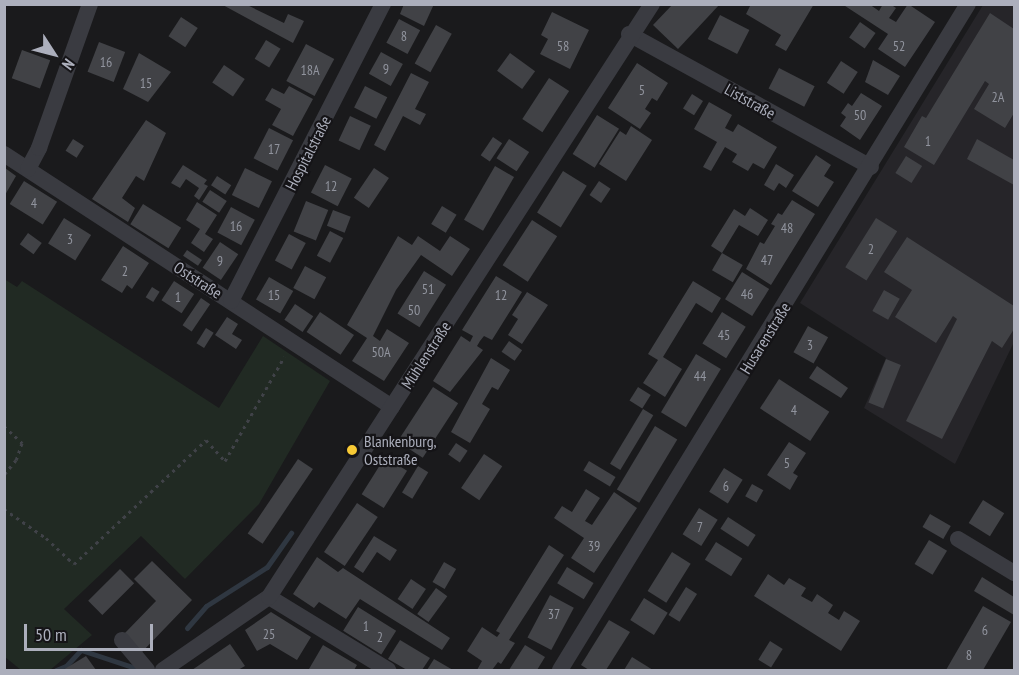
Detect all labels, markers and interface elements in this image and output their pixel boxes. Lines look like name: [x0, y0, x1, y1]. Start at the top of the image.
north arrow: [24, 24, 84, 84]
house number: 8: [401, 28, 407, 44]
house number: 58: [557, 38, 569, 54]
house number: 52: [893, 38, 905, 54]
house number: 16: [100, 54, 112, 70]
text: N: [58, 55, 79, 74]
house number: 9: [383, 61, 389, 77]
house number: 18A: [300, 62, 320, 78]
house number: 15: [140, 75, 152, 91]
street label: Liststraße: [721, 79, 779, 123]
house number: 5: [639, 82, 645, 98]
house number: 2A: [992, 89, 1004, 105]
house number: 50: [854, 107, 866, 123]
street label: Hospitalstraße: [281, 113, 335, 193]
house number: 1: [925, 133, 931, 149]
house number: 17: [268, 141, 280, 157]
house number: 12: [325, 178, 337, 194]
house number: 4: [31, 195, 37, 211]
house number: 16: [230, 218, 242, 234]
house number: 48: [781, 220, 793, 236]
house number: 3: [67, 231, 73, 247]
house number: 2: [868, 241, 874, 257]
house number: 47: [761, 252, 773, 268]
house number: 9: [217, 253, 223, 269]
street label: Oststraße: [170, 257, 226, 303]
house number: 2: [122, 263, 128, 279]
house number: 51: [422, 281, 434, 297]
house number: 46: [741, 286, 753, 302]
house number: 15: [268, 287, 280, 303]
house number: 12: [495, 287, 507, 303]
house number: 1: [175, 289, 181, 305]
street label: Husarenstraße: [736, 299, 794, 377]
house number: 50: [408, 302, 420, 318]
street label: Mühlenstraße: [397, 318, 455, 392]
house number: 45: [718, 327, 730, 343]
house number: 3: [807, 337, 813, 353]
house number: 50A: [371, 344, 391, 360]
house number: 44: [694, 368, 706, 384]
house number: 4: [791, 402, 797, 418]
place label: Blankenburg, Oststraße: [364, 431, 437, 469]
marker: Blankenburg, Oststraße: [345, 443, 359, 457]
house number: 5: [784, 455, 790, 471]
house number: 6: [723, 478, 729, 494]
house number: 7: [697, 519, 703, 535]
house number: 39: [588, 538, 600, 554]
house number: 37: [548, 606, 560, 622]
scale bar: [27, 612, 156, 650]
house number: 1: [363, 618, 369, 634]
house number: 6: [982, 622, 988, 638]
text: 50 m: [35, 623, 67, 646]
house number: 25: [263, 626, 275, 642]
house number: 2: [377, 629, 383, 645]
house number: 8: [966, 647, 972, 663]

